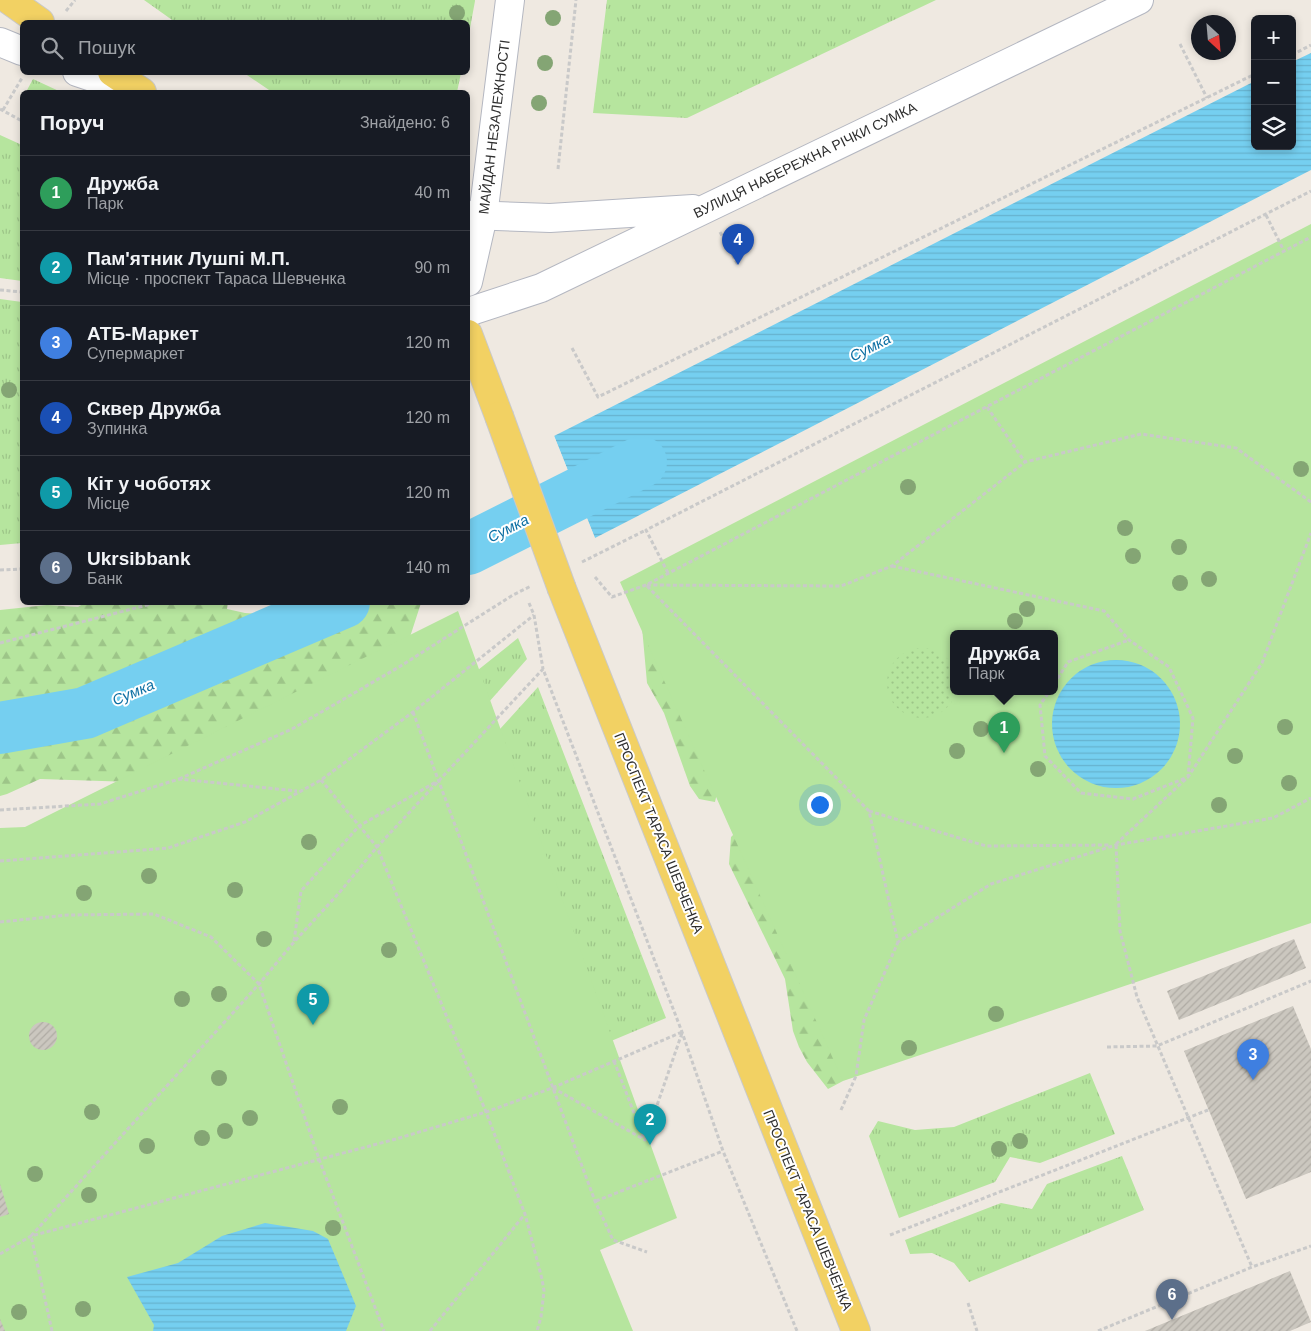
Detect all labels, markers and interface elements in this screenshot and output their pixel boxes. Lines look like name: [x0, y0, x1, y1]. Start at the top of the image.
north arrow: [1191, 15, 1236, 60]
map controls: [1251, 15, 1296, 150]
button: +: [1251, 15, 1296, 60]
search box: [20, 20, 470, 75]
icon: search: [38, 34, 66, 62]
text: Пошук: [78, 37, 135, 58]
street label: МАЙДАН НЕЗАЛЕЖНОСТІ: [474, 39, 513, 215]
button: −: [1251, 60, 1296, 105]
street label: ВУЛИЦЯ НАБЕРЕЖНА РІЧКИ СУМКА: [691, 99, 920, 221]
button: layers: [1251, 105, 1296, 150]
text: Поруч: [40, 111, 104, 134]
text: Знайдено: 6: [360, 114, 450, 131]
text: Дружба: [87, 173, 158, 194]
text: 1: [52, 184, 60, 201]
text: 40 m: [414, 184, 450, 201]
text: Парк: [87, 195, 123, 212]
pin: 4: [722, 224, 754, 265]
text: Пам'ятник Лушпі М.П.: [87, 248, 290, 269]
text: 2: [52, 259, 60, 276]
text: 90 m: [414, 259, 450, 276]
text: Місце · проспект Тараса Шевченка: [87, 270, 346, 287]
text: АТБ-Маркет: [87, 323, 199, 344]
water label: Сумка: [847, 329, 893, 365]
text: 3: [52, 334, 60, 351]
text: 120 m: [406, 334, 450, 351]
text: Супермаркет: [87, 345, 185, 362]
text: Сквер Дружба: [87, 398, 221, 419]
text: 4: [52, 409, 60, 426]
text: 120 m: [406, 409, 450, 426]
text: Зупинка: [87, 420, 147, 437]
text: Кіт у чоботях: [87, 473, 211, 494]
text: 5: [52, 484, 60, 501]
text: 120 m: [406, 484, 450, 501]
text: Місце: [87, 495, 130, 512]
water label: Сумка: [485, 510, 531, 546]
text: Ukrsibbank: [87, 548, 190, 569]
text: 6: [52, 559, 60, 576]
text: 140 m: [406, 559, 450, 576]
text: Банк: [87, 570, 122, 587]
popup: [950, 630, 1058, 695]
text: Дружба: [968, 643, 1040, 664]
text: Парк: [968, 665, 1005, 682]
water label: Сумка: [109, 676, 157, 708]
pin: 1: [988, 712, 1020, 753]
street label: ПРОСПЕКТ ТАРАСА ШЕВЧЕНКА: [611, 730, 707, 936]
your location: [807, 792, 833, 818]
pin: 5: [297, 984, 329, 1025]
pin: 3: [1237, 1039, 1269, 1080]
pin: 2: [634, 1104, 666, 1145]
street label: ПРОСПЕКТ ТАРАСА ШЕВЧЕНКА: [760, 1107, 856, 1313]
pin: 6: [1156, 1279, 1188, 1320]

